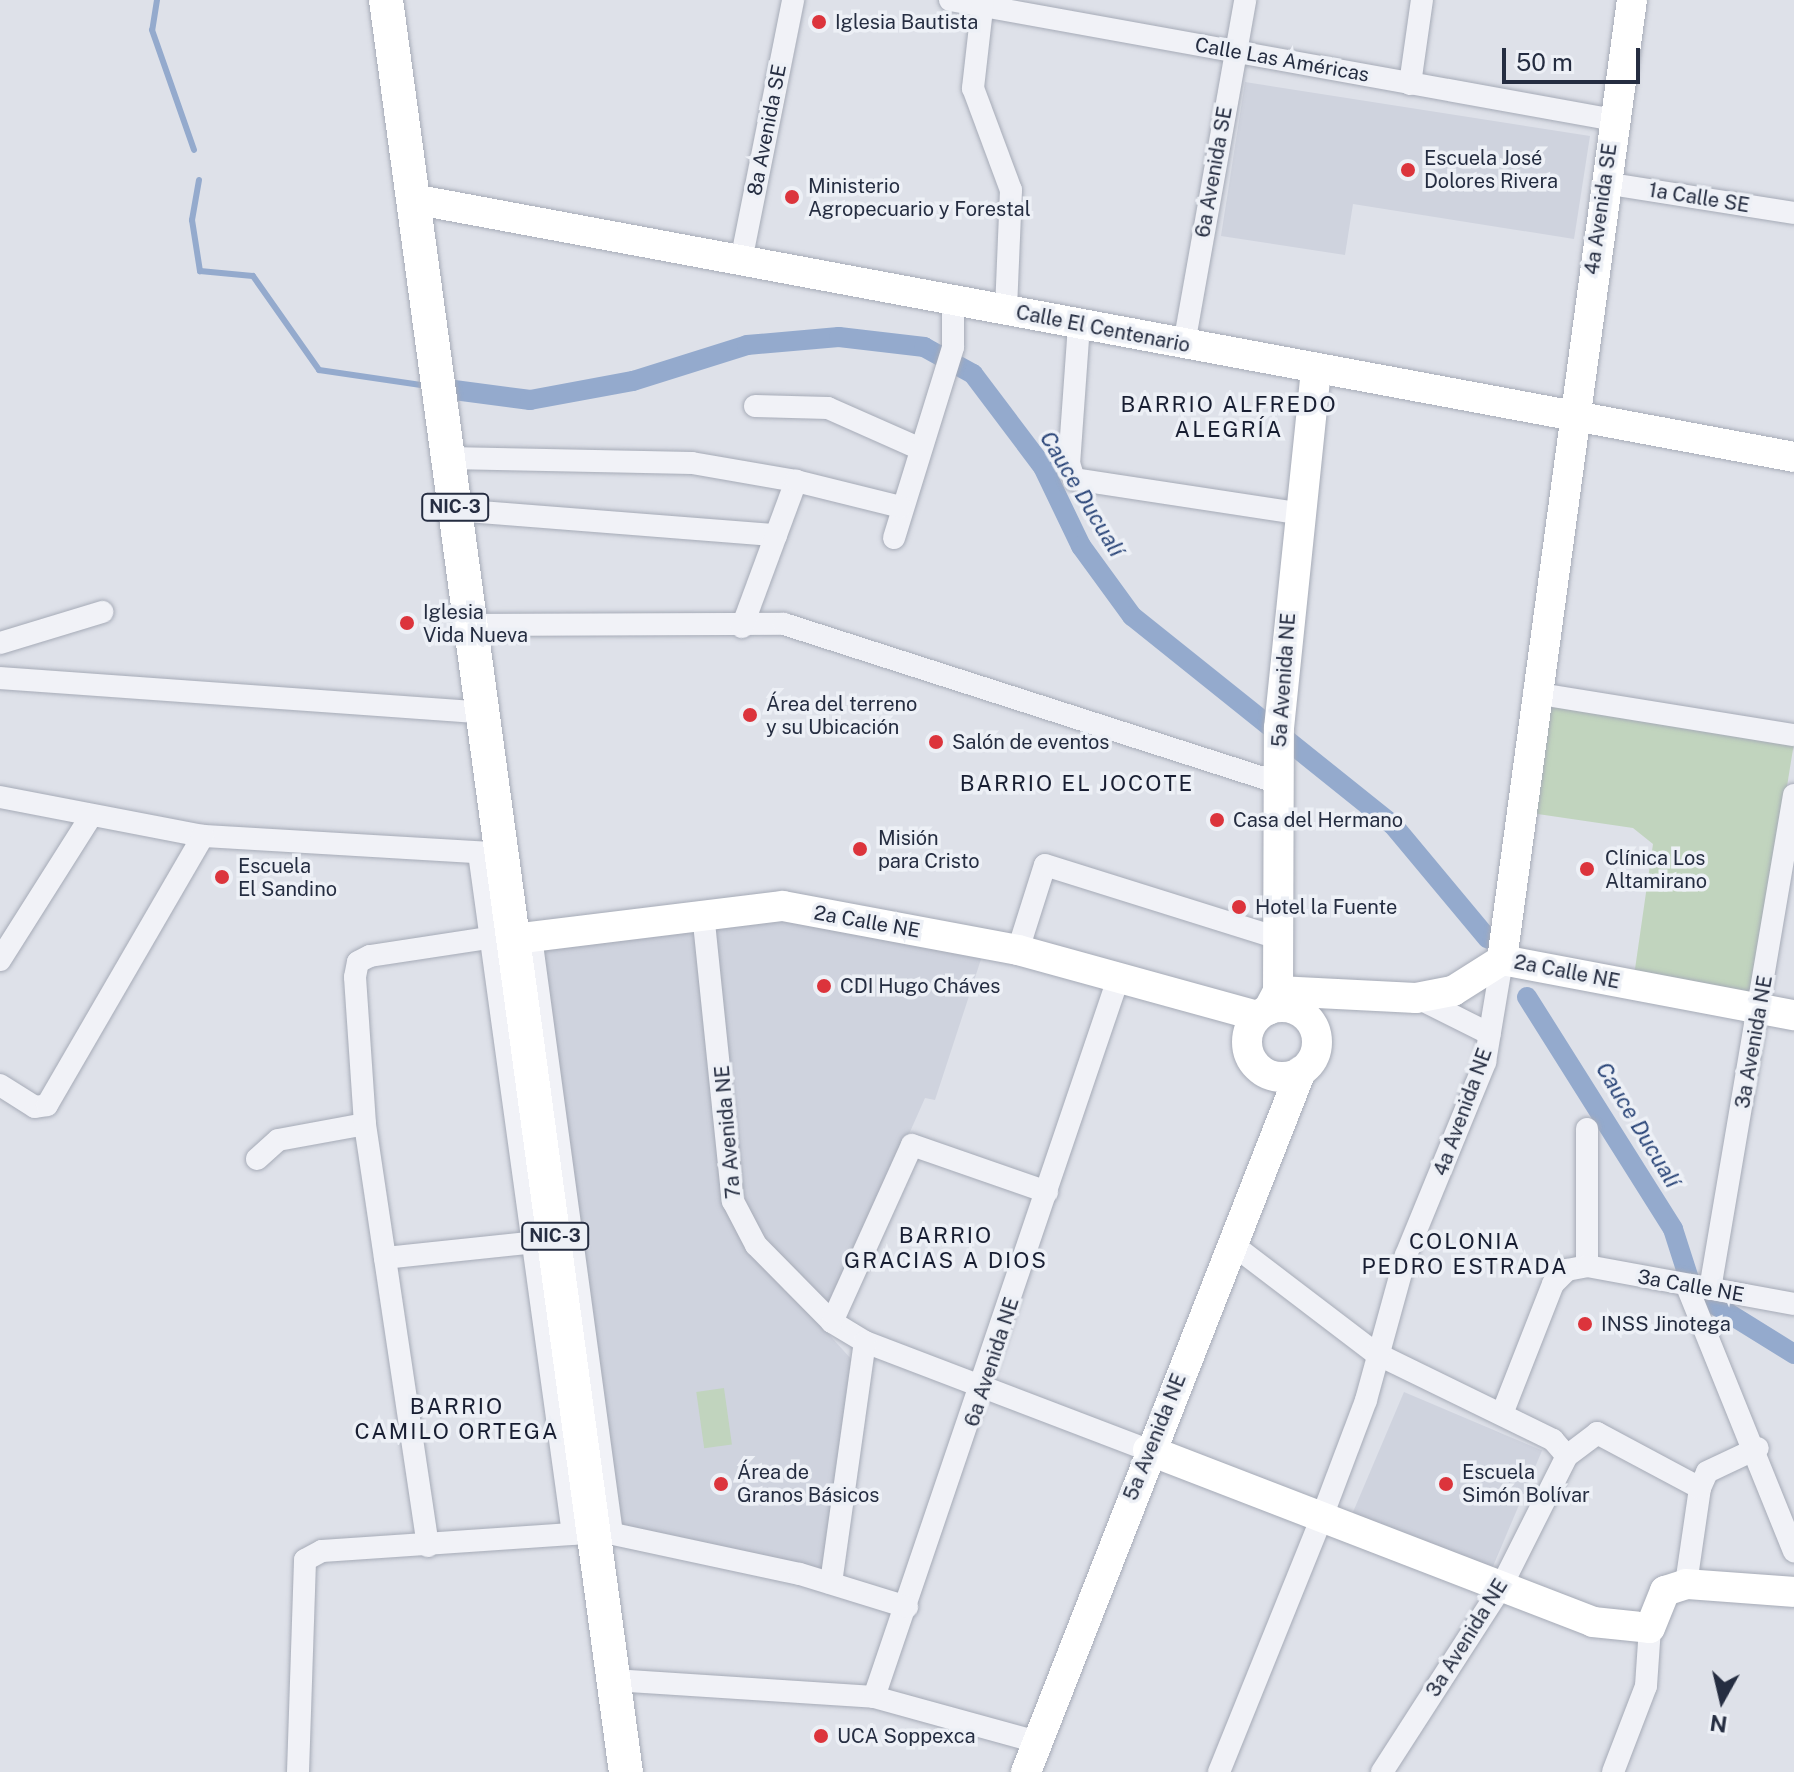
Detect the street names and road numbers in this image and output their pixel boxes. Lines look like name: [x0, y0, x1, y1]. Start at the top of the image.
street label: Calle Las Américas: [1193, 33, 1371, 87]
street label: 8a Avenida SE: [743, 62, 791, 198]
street label: 6a Avenida SE: [1191, 105, 1237, 239]
street label: 4a Avenida SE: [1580, 142, 1622, 276]
street label: 1a Calle SE: [1647, 178, 1751, 218]
street label: Calle El Centenario: [1014, 300, 1192, 358]
road number: NIC-3: [421, 493, 489, 521]
street label: 5a Avenida NE: [1267, 612, 1301, 748]
street label: 2a Calle NE: [812, 901, 922, 943]
street label: 2a Calle NE: [1512, 950, 1622, 994]
street label: 3a Avenida NE: [1730, 974, 1778, 1110]
street label: 4a Avenida NE: [1429, 1045, 1497, 1179]
street label: 7a Avenida NE: [710, 1064, 746, 1200]
road number: NIC-3: [521, 1222, 589, 1250]
street label: 3a Calle NE: [1636, 1265, 1746, 1307]
street label: 6a Avenida NE: [960, 1294, 1024, 1430]
street label: 5a Avenida NE: [1119, 1370, 1191, 1504]
street label: 3a Avenida NE: [1421, 1575, 1513, 1701]

